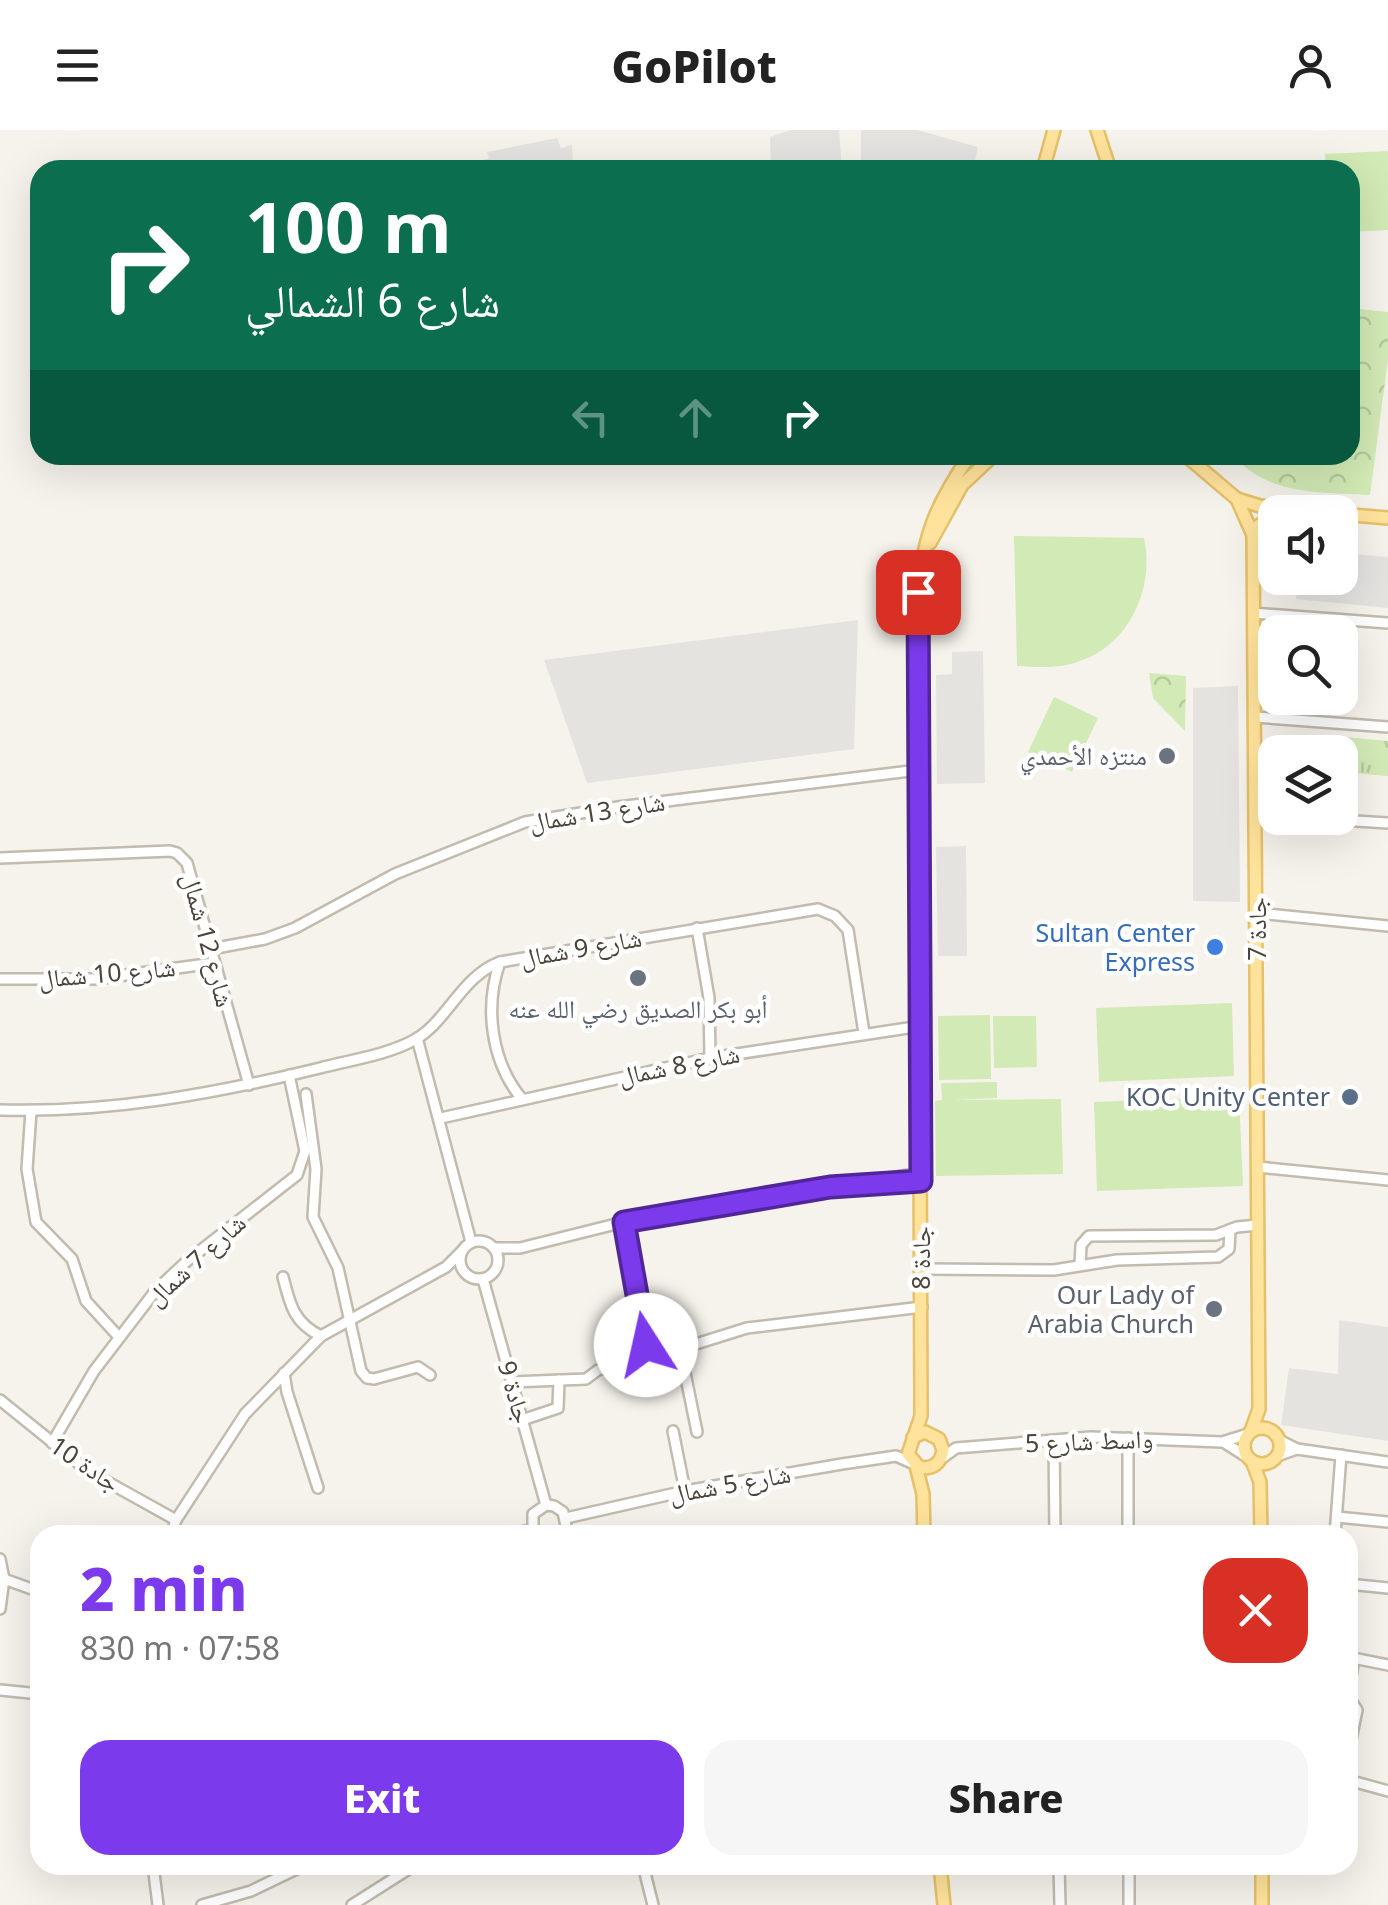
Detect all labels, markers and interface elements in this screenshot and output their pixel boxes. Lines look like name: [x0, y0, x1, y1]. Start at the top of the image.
text: GoPilot: [611, 35, 777, 96]
icon: menu: [50, 38, 105, 93]
icon: person: [1283, 38, 1338, 93]
text: 100 m: [245, 178, 452, 274]
icon: right: [80, 200, 210, 330]
text: شارع 6 الشمالي: [245, 269, 500, 330]
icon: left: [563, 390, 618, 445]
icon: ahead: [668, 390, 723, 445]
icon: right: [773, 390, 828, 445]
map controls: [1258, 495, 1358, 835]
button: sound: [1258, 495, 1358, 595]
pin: [876, 550, 961, 635]
icon: arrive: [891, 565, 946, 620]
button: search: [1258, 615, 1358, 715]
button: layers: [1258, 735, 1358, 835]
place label: منتزه الأحمدي: [1020, 738, 1147, 776]
marker: منتزه الأحمدي: [1156, 745, 1178, 767]
street label: شارع 13 شمال: [526, 783, 667, 839]
street label: شارع 12 شمال: [175, 869, 243, 1010]
street label: جادة 7: [1239, 897, 1273, 961]
place label: Sultan Center Express: [1036, 915, 1195, 978]
street label: شارع 9 شمال: [517, 920, 644, 974]
marker: Sultan Center Express: [1204, 936, 1226, 958]
street label: شارع 10 شمال: [37, 949, 177, 995]
marker: أبو بكر الصديق رضي الله عنه: [627, 967, 649, 989]
place label: أبو بكر الصديق رضي الله عنه: [508, 991, 768, 1029]
street label: شارع 8 شمال: [615, 1036, 742, 1092]
place label: KOC Unity Center: [1126, 1079, 1330, 1113]
marker: KOC Unity Center: [1339, 1086, 1361, 1108]
street label: شارع 7 شمال: [138, 1206, 252, 1313]
street label: جادة 8: [903, 1226, 937, 1290]
place label: Our Lady of Arabia Church: [1028, 1277, 1195, 1340]
position arrow: [594, 1293, 698, 1397]
marker: Our Lady of Arabia Church: [1203, 1298, 1225, 1320]
street label: جادة 9: [491, 1356, 541, 1427]
street label: واسط شارع 5: [1024, 1421, 1154, 1459]
street label: جادة 10: [44, 1427, 127, 1499]
street label: شارع 5 شمال: [666, 1456, 793, 1510]
text: 2 min: [80, 1547, 248, 1629]
button: close: [1203, 1558, 1308, 1663]
text: 830 m · 07:58: [80, 1626, 280, 1669]
button: Exit: [80, 1740, 684, 1855]
button: Share: [704, 1740, 1308, 1855]

